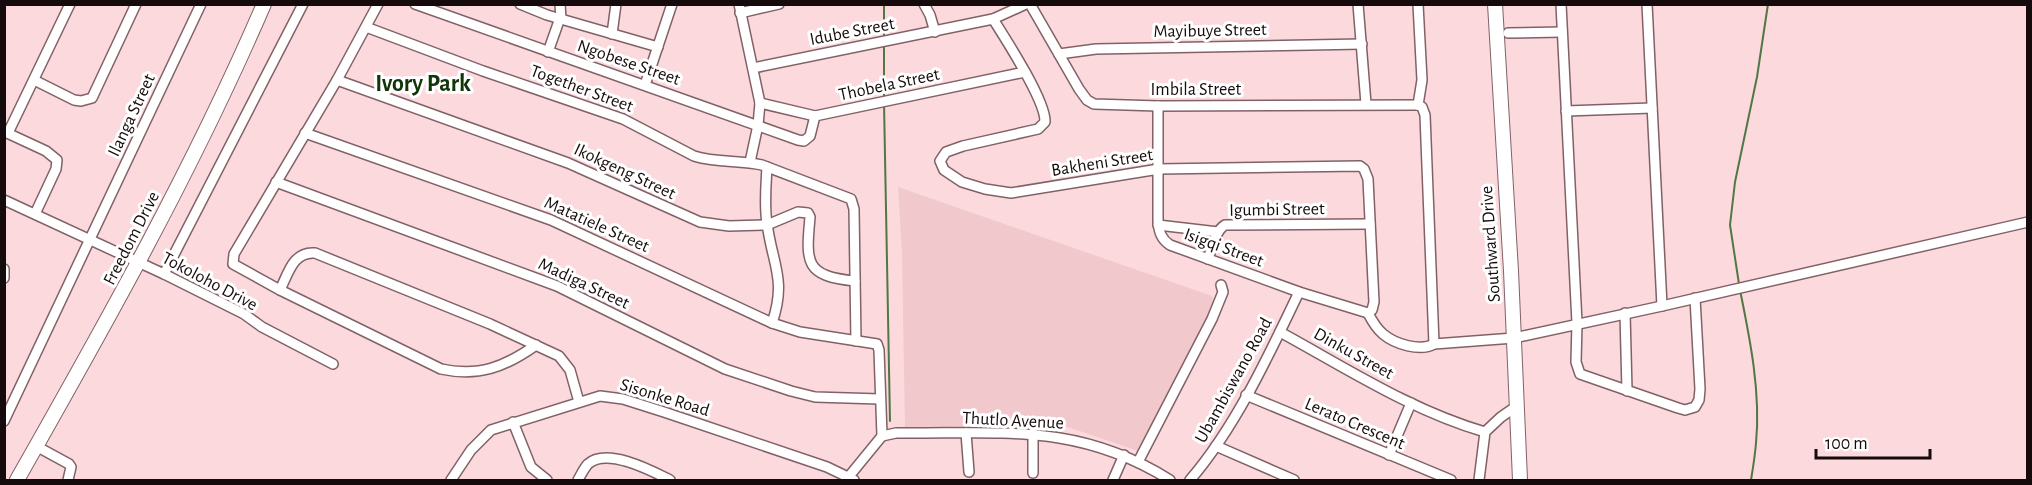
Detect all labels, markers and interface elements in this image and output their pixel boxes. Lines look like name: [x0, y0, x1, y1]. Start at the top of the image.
street label: Idube Street: [808, 15, 896, 49]
street label: Mayibuye Street: [1153, 21, 1267, 41]
street label: Ngobese Street: [575, 37, 683, 89]
street label: Together Street: [528, 62, 636, 116]
street label: Thobela Street: [837, 65, 941, 104]
street label: Ilanga Street: [105, 71, 159, 159]
district label: Ivory Park: [375, 72, 471, 96]
street label: Imbila Street: [1151, 81, 1242, 99]
street label: Ikokgeng Street: [571, 141, 678, 203]
street label: Bakheni Street: [1050, 146, 1155, 180]
street label: Southward Drive: [1478, 185, 1504, 303]
street label: Freedom Drive: [101, 189, 163, 288]
street label: Matatiele Street: [541, 194, 652, 256]
street label: Igumbi Street: [1229, 200, 1325, 220]
street label: Isigqi Street: [1182, 225, 1266, 271]
street label: Tokoloho Drive: [159, 249, 260, 315]
street label: Madiga Street: [535, 255, 632, 313]
street label: Ubambiswano Road: [1192, 315, 1276, 446]
street label: Dinku Street: [1311, 325, 1397, 383]
street label: Sisonke Road: [618, 376, 712, 420]
street label: Lerato Crescent: [1302, 395, 1408, 453]
street label: Thutlo Avenue: [962, 409, 1064, 433]
scale bar: [1816, 422, 1930, 460]
text: 100 m: [1825, 435, 1868, 453]

